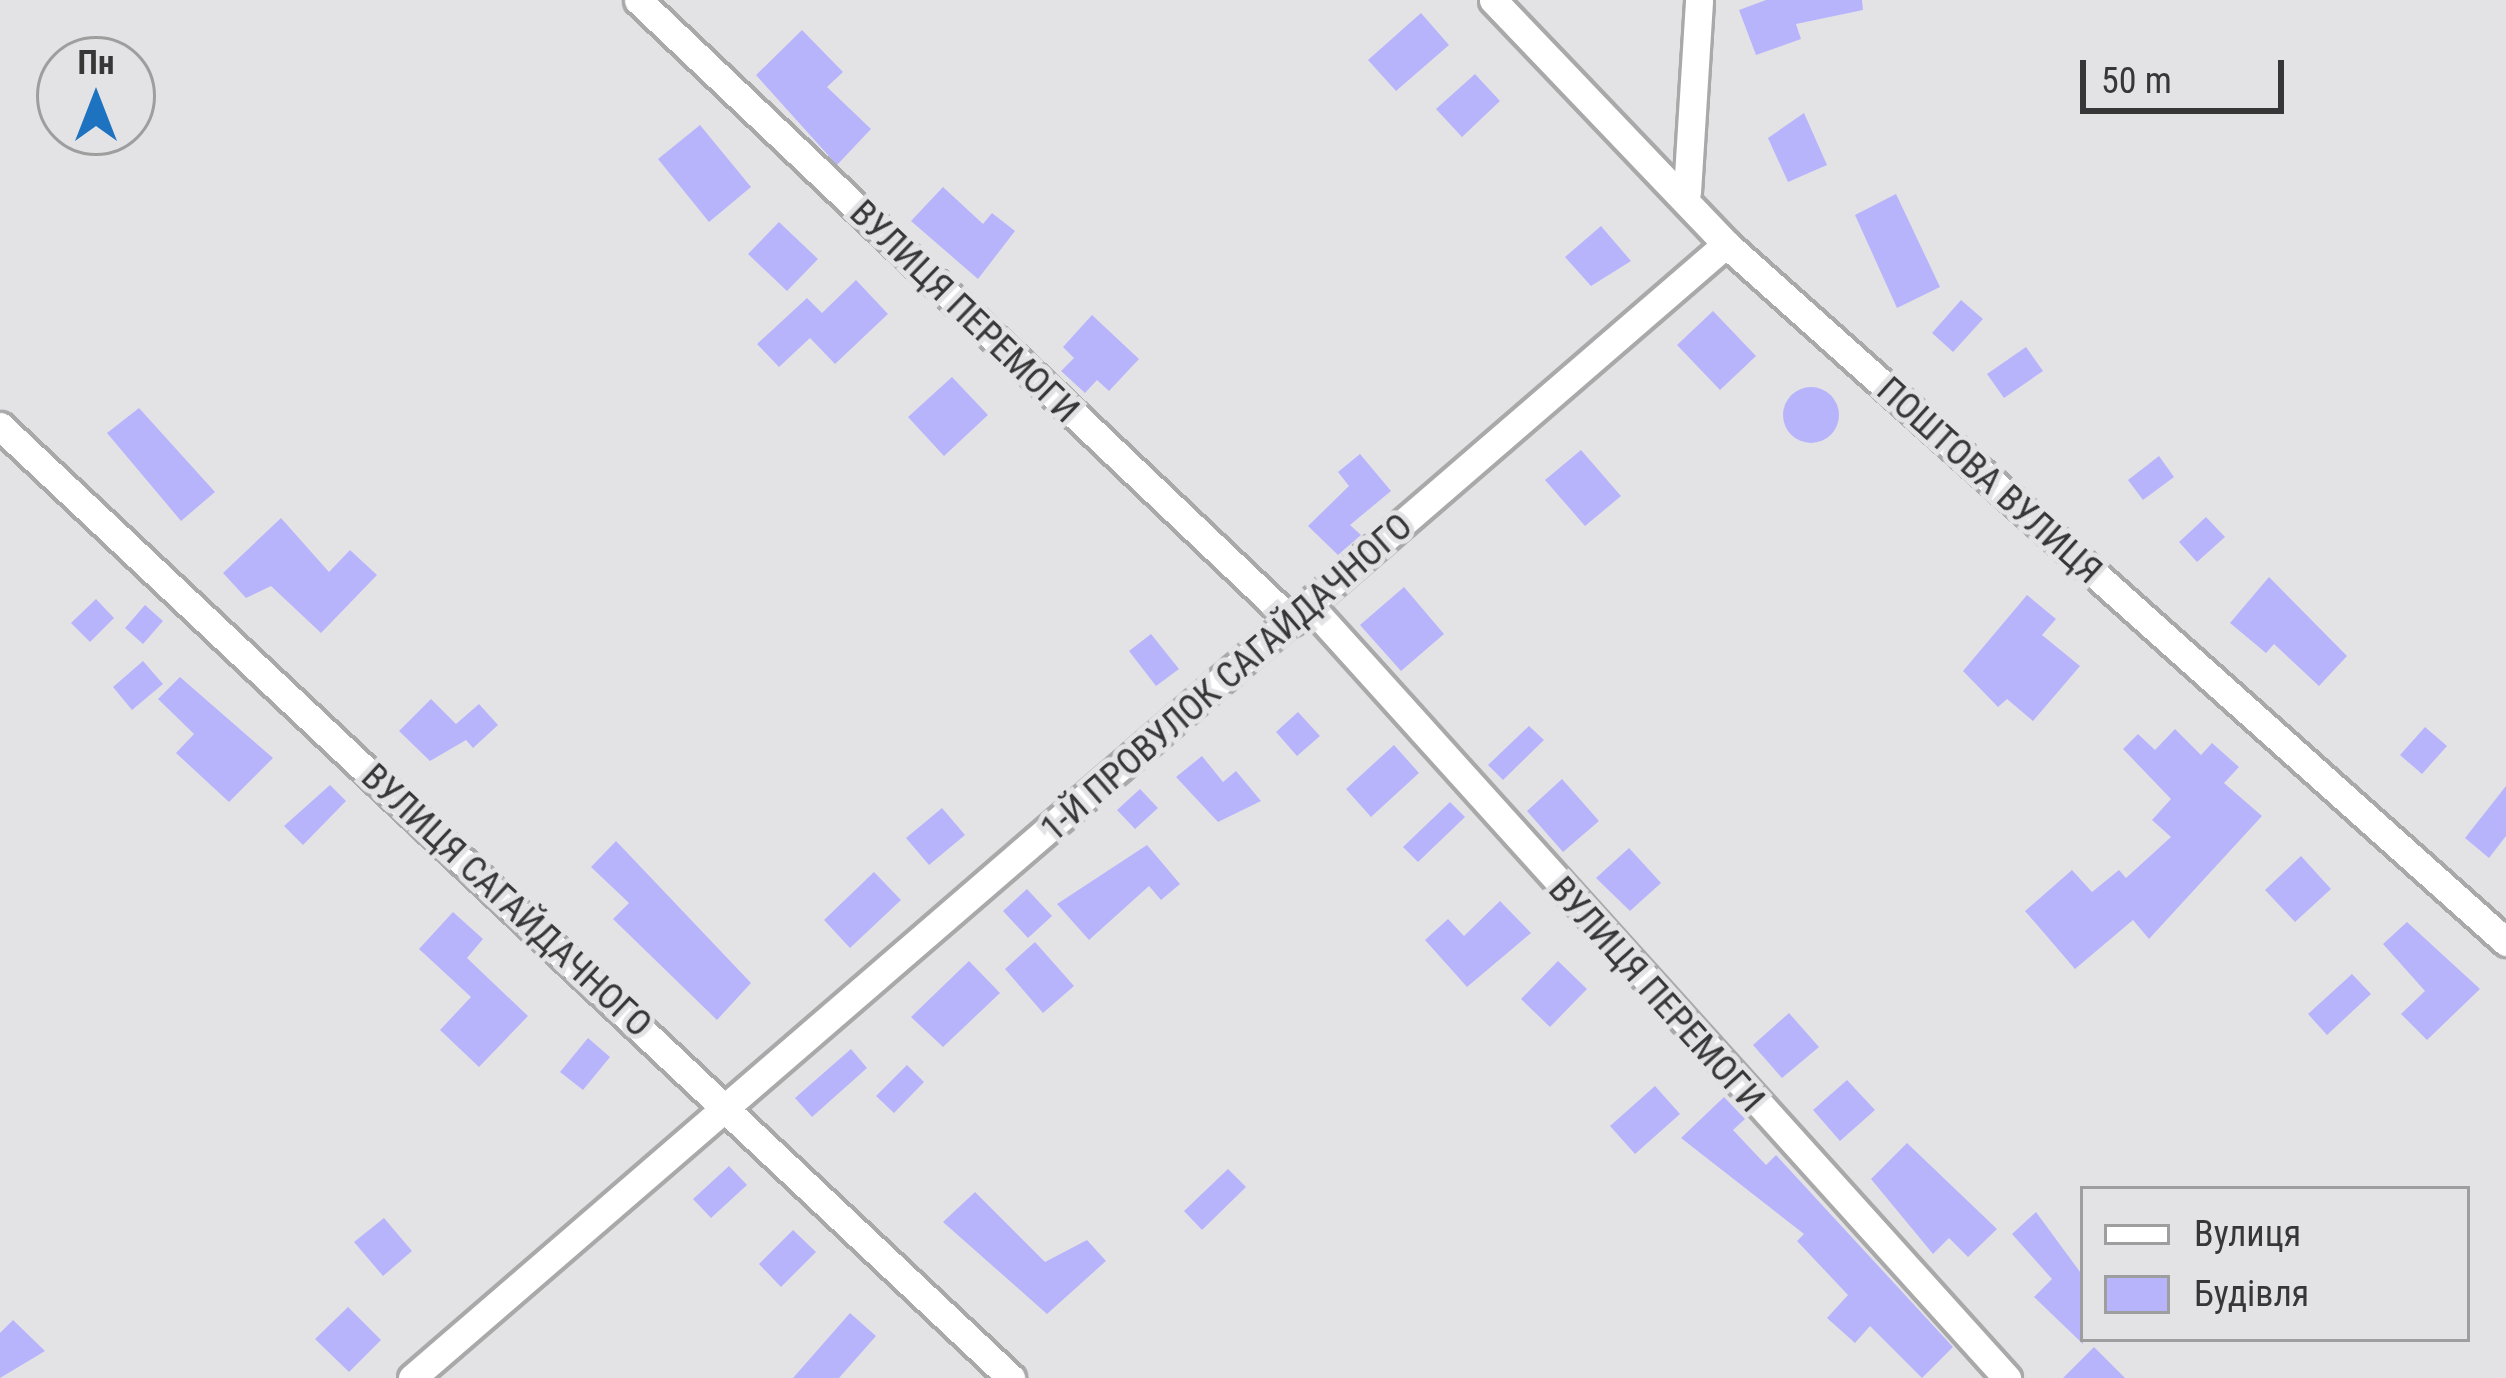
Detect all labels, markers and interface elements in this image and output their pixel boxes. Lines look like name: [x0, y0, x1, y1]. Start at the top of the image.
north arrow: [36, 36, 156, 156]
scale bar: [2086, 36, 2290, 110]
text: Пн: [78, 43, 114, 82]
text: 50 m: [2101, 60, 2172, 102]
street label: ВУЛИЦЯ ПЕРЕМОГИ: [841, 192, 1087, 432]
street label: ПОШТОВА ВУЛИЦЯ: [1868, 369, 2110, 593]
street label: 1-Й ПРОВУЛОК САГАЙДАЧНОГО: [1033, 505, 1421, 851]
street label: ВУЛИЦЯ САГАЙДАЧНОГО: [352, 756, 660, 1046]
street label: ВУЛИЦЯ ПЕРЕМОГИ: [1539, 869, 1773, 1121]
legend: [2080, 1186, 2470, 1342]
text: Вулиця: [2194, 1213, 2301, 1255]
text: Будівля: [2194, 1273, 2309, 1315]

